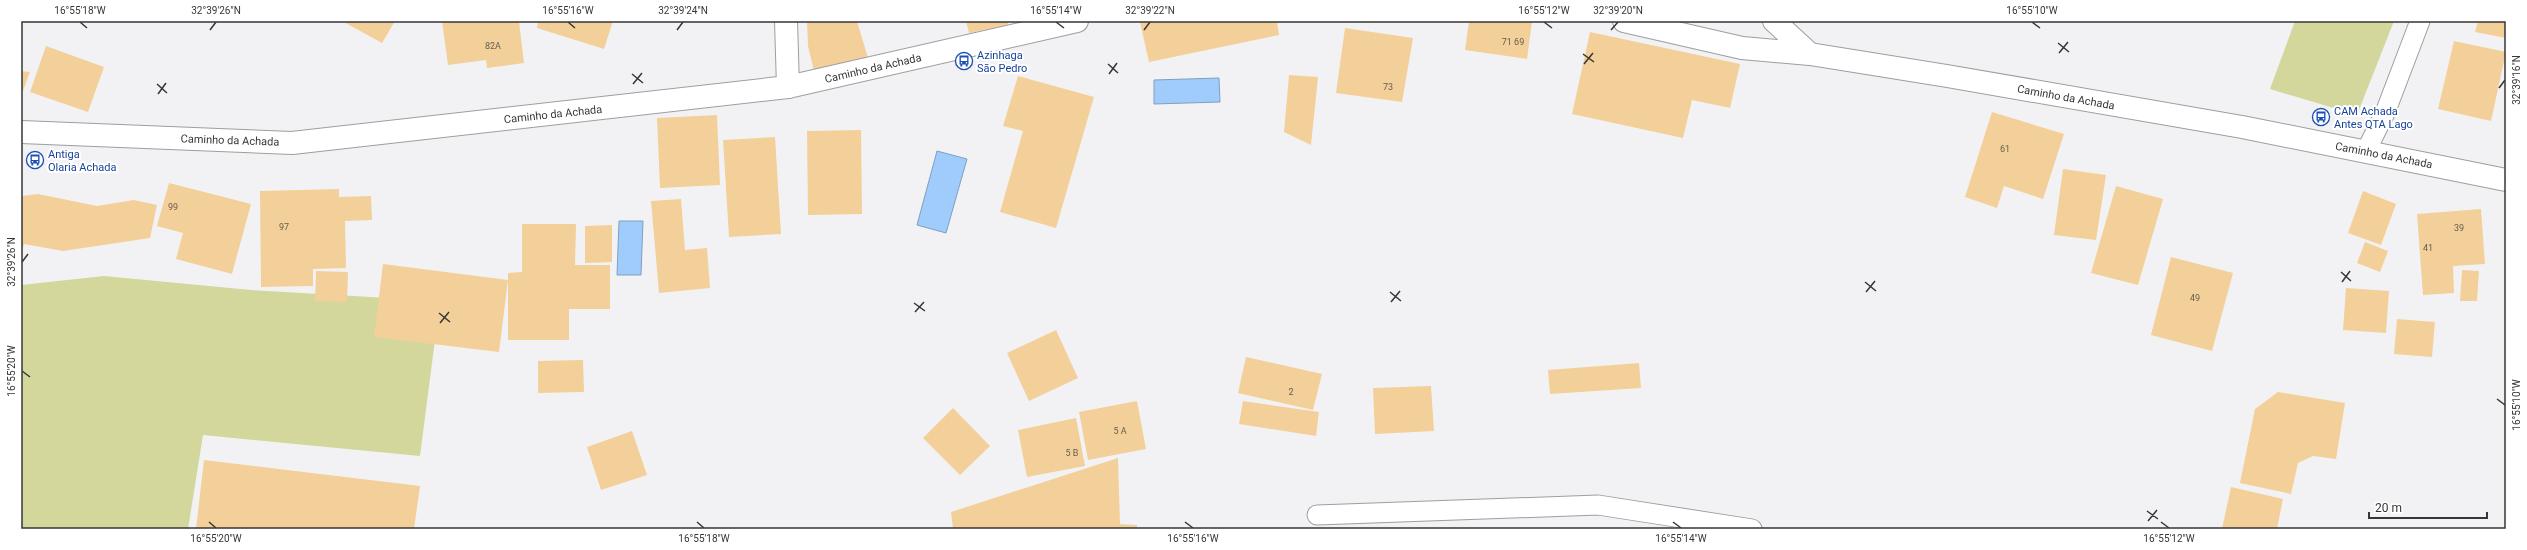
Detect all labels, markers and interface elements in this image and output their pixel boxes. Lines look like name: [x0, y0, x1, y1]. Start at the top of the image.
text: 16°55'18"W: [54, 5, 106, 16]
text: 32°39'26"N: [191, 5, 241, 16]
text: 16°55'16"W: [542, 5, 594, 16]
text: 32°39'24"N: [658, 5, 708, 16]
text: 16°55'14"W: [1030, 5, 1082, 16]
text: 32°39'22"N: [1125, 5, 1175, 16]
text: 16°55'12"W: [1518, 5, 1570, 16]
text: 32°39'20"N: [1593, 5, 1643, 16]
text: 16°55'10"W: [2006, 5, 2058, 16]
house number: 71 69: [1502, 37, 1524, 47]
house number: 82A: [485, 41, 501, 51]
place label: Azinhaga São Pedro: [977, 49, 1027, 75]
street label: Caminho da Achada: [824, 51, 923, 86]
bus stop icon: Azinhaga São Pedro: [954, 51, 974, 71]
text: 32°39'16"N: [2511, 55, 2522, 105]
house number: 73: [1383, 82, 1393, 92]
street label: Caminho da Achada: [2016, 83, 2116, 112]
street label: Caminho da Achada: [503, 103, 603, 126]
place label: CAM Achada Antes QTA Lago: [2334, 105, 2413, 131]
bus stop icon: CAM Achada Antes QTA Lago: [2311, 107, 2331, 127]
street label: Caminho da Achada: [180, 132, 280, 149]
street label: Caminho da Achada: [2334, 140, 2434, 171]
house number: 61: [2000, 144, 2010, 154]
place label: Antiga Olaria Achada: [48, 148, 117, 174]
bus stop icon: Antiga Olaria Achada: [25, 150, 45, 170]
house number: 99: [168, 202, 178, 212]
house number: 97: [279, 222, 289, 232]
house number: 39: [2454, 223, 2464, 233]
text: 32°39'26"N: [6, 237, 17, 287]
house number: 41: [2423, 243, 2433, 253]
house number: 49: [2190, 293, 2200, 303]
text: 16°55'20"W: [6, 345, 17, 397]
text: 16°55'10"W: [2511, 379, 2522, 431]
house number: 2: [1288, 387, 1294, 397]
house number: 5 A: [1113, 426, 1127, 436]
house number: 5 B: [1066, 448, 1079, 458]
scale bar: [2369, 494, 2487, 520]
text: 20 m: [2375, 501, 2402, 515]
text: 16°55'20"W: [190, 533, 242, 544]
text: 16°55'18"W: [678, 533, 730, 544]
text: 16°55'16"W: [1167, 533, 1219, 544]
text: 16°55'14"W: [1655, 533, 1707, 544]
text: 16°55'12"W: [2143, 533, 2195, 544]

